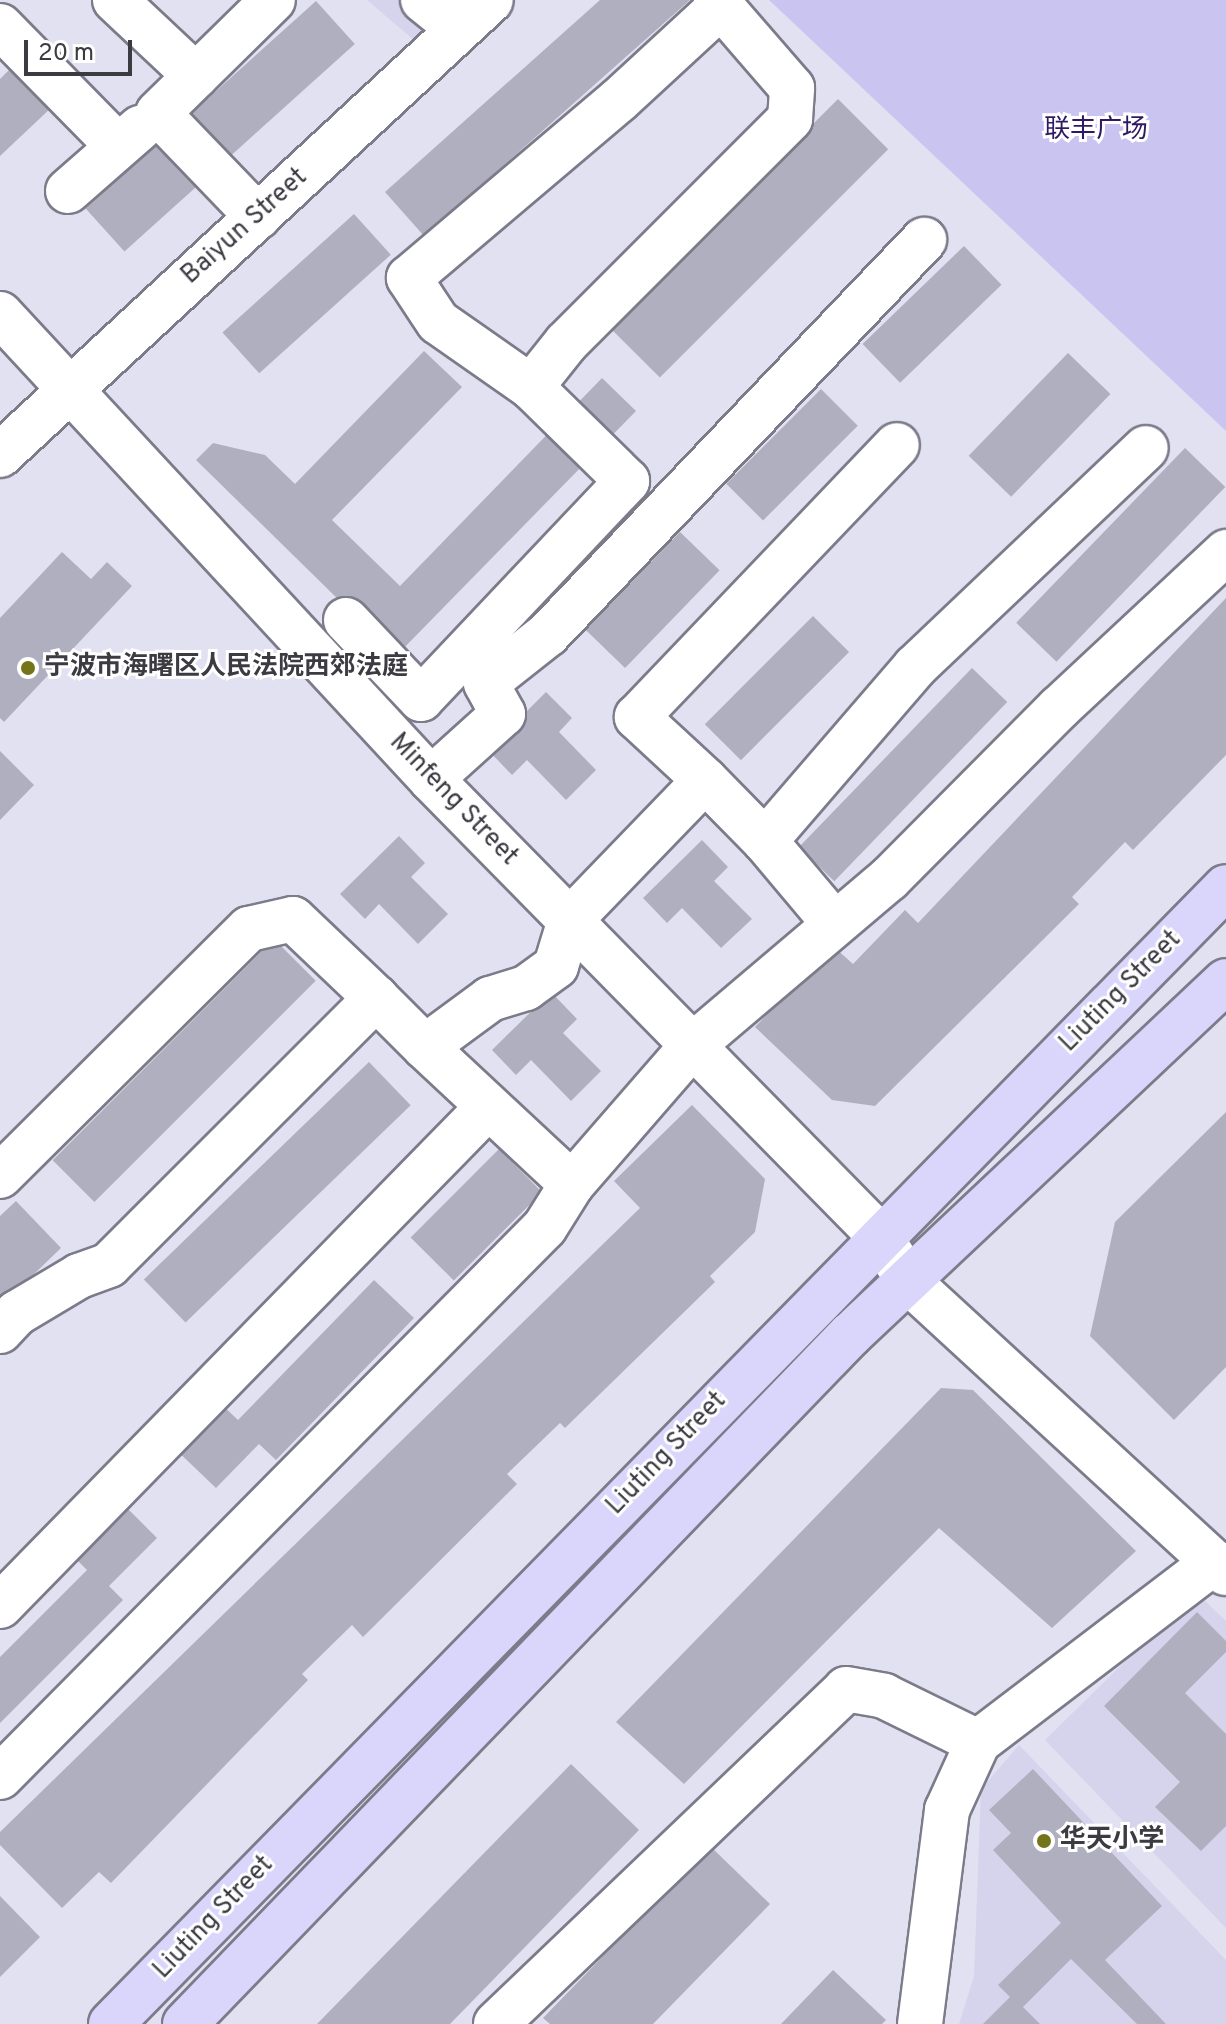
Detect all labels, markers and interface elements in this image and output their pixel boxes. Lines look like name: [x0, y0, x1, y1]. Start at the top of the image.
scale bar: [28, 24, 136, 74]
text: 20 m: [38, 39, 94, 69]
park label: 联丰广场: [1044, 115, 1148, 147]
street label: Baiyun Street: [176, 162, 314, 292]
place label: 宁波市海曙区人民法院西郊法庭: [44, 652, 408, 684]
marker: 宁波市海曙区人民法院西郊法庭: [19, 659, 37, 677]
street label: Minfeng Street: [382, 727, 524, 873]
street label: Liuting Street: [1054, 925, 1188, 1059]
street label: Liuting Street: [601, 1386, 733, 1522]
place label: 华天小学: [1060, 1825, 1164, 1857]
marker: 华天小学: [1035, 1832, 1053, 1850]
street label: Liuting Street: [148, 1850, 280, 1986]

